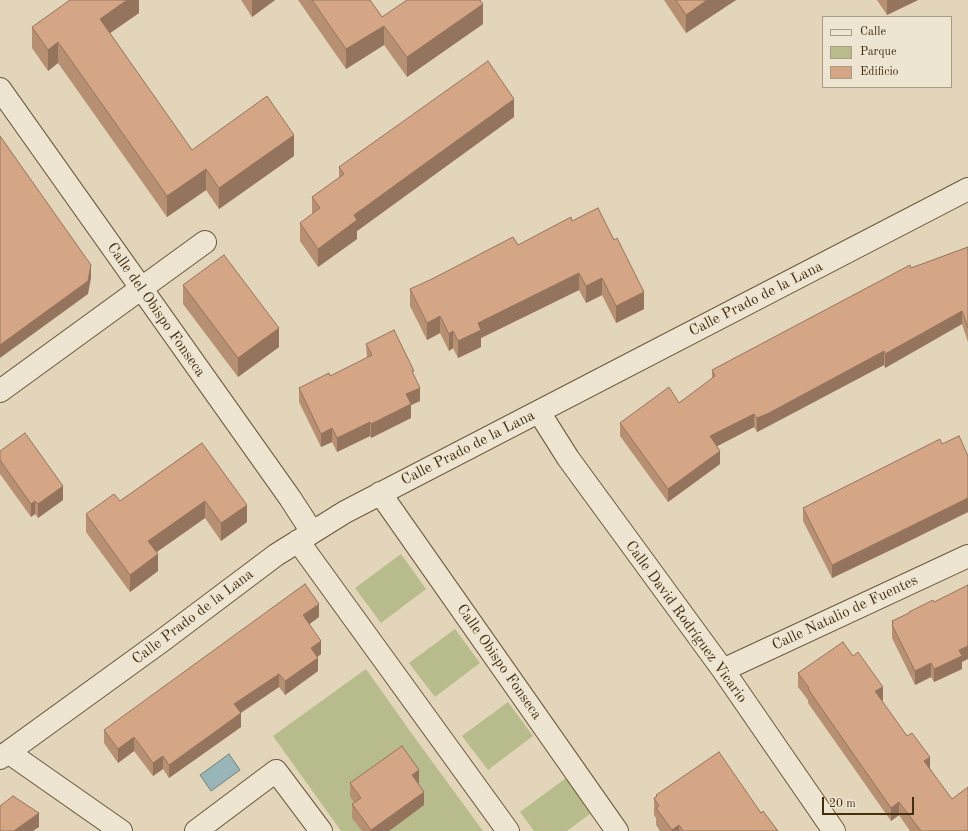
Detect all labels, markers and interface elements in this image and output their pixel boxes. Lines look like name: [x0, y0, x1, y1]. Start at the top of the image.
legend: [822, 16, 952, 88]
text: Calle: [860, 26, 886, 38]
text: Parque: [860, 46, 896, 58]
text: Edificio: [860, 66, 899, 78]
street label: Calle del Obispo Fonseca: [103, 239, 209, 381]
street label: Calle Prado de la Lana: [686, 258, 826, 340]
street label: Calle Prado de la Lana: [398, 407, 538, 489]
street label: Calle David Rodríguez Vicario: [621, 537, 751, 707]
street label: Calle Prado de la Lana: [129, 565, 257, 669]
street label: Calle Natalio de Fuentes: [769, 571, 921, 655]
street label: Calle Obispo Fonseca: [452, 601, 546, 723]
scale bar: [824, 789, 916, 815]
text: 20 m: [829, 798, 856, 810]

